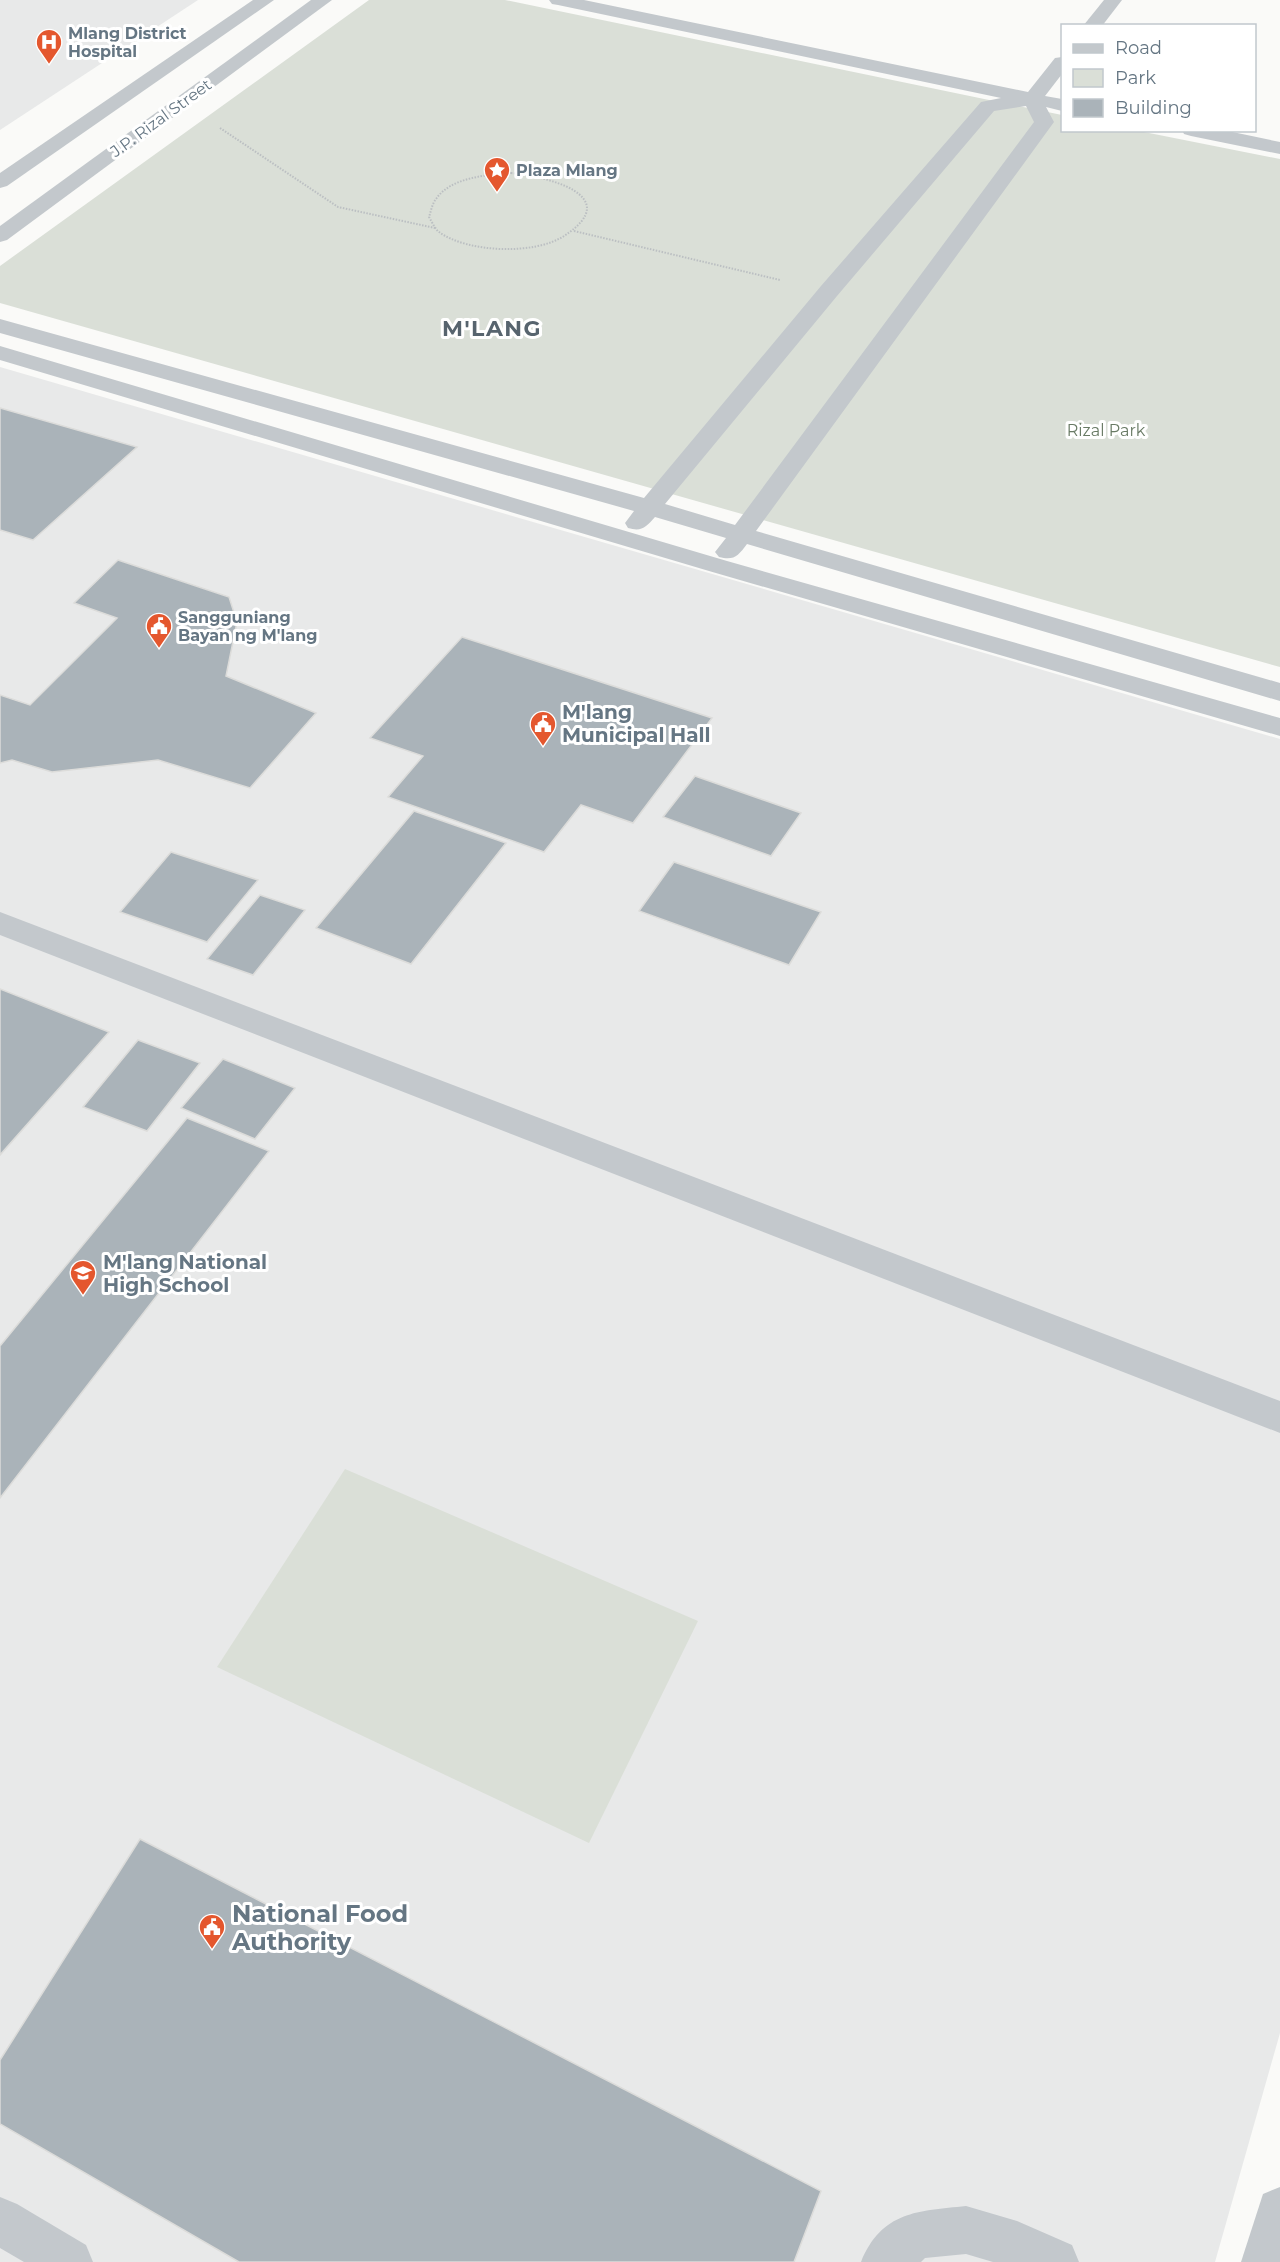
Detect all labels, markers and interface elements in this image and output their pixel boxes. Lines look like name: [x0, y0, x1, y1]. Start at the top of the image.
place label: Mlang District Hospital: [68, 24, 187, 61]
legend: [1061, 24, 1256, 132]
hospital icon: Mlang District Hospital: [34, 27, 64, 65]
text: Road: [1115, 37, 1162, 59]
text: Park: [1115, 67, 1156, 89]
street label: J.P. Rizal Street: [106, 75, 216, 162]
text: Building: [1115, 97, 1192, 119]
place icon: Plaza Mlang: [482, 155, 512, 193]
place label: Plaza Mlang: [516, 161, 618, 180]
district label: M'LANG: [442, 315, 542, 342]
park label: Rizal Park: [1067, 421, 1146, 440]
place label: Sangguniang Bayan ng M'lang: [178, 608, 317, 645]
public building icon: Sangguniang Bayan ng M'lang: [144, 611, 174, 649]
place label: M'lang Municipal Hall: [562, 700, 711, 747]
public building icon: M'lang Municipal Hall: [528, 709, 558, 747]
place label: M'lang National High School: [103, 1250, 267, 1297]
school or university icon: M'lang National High School: [68, 1258, 98, 1296]
place label: National Food Authority: [231, 1899, 408, 1956]
public building icon: National Food Authority: [197, 1912, 227, 1950]

